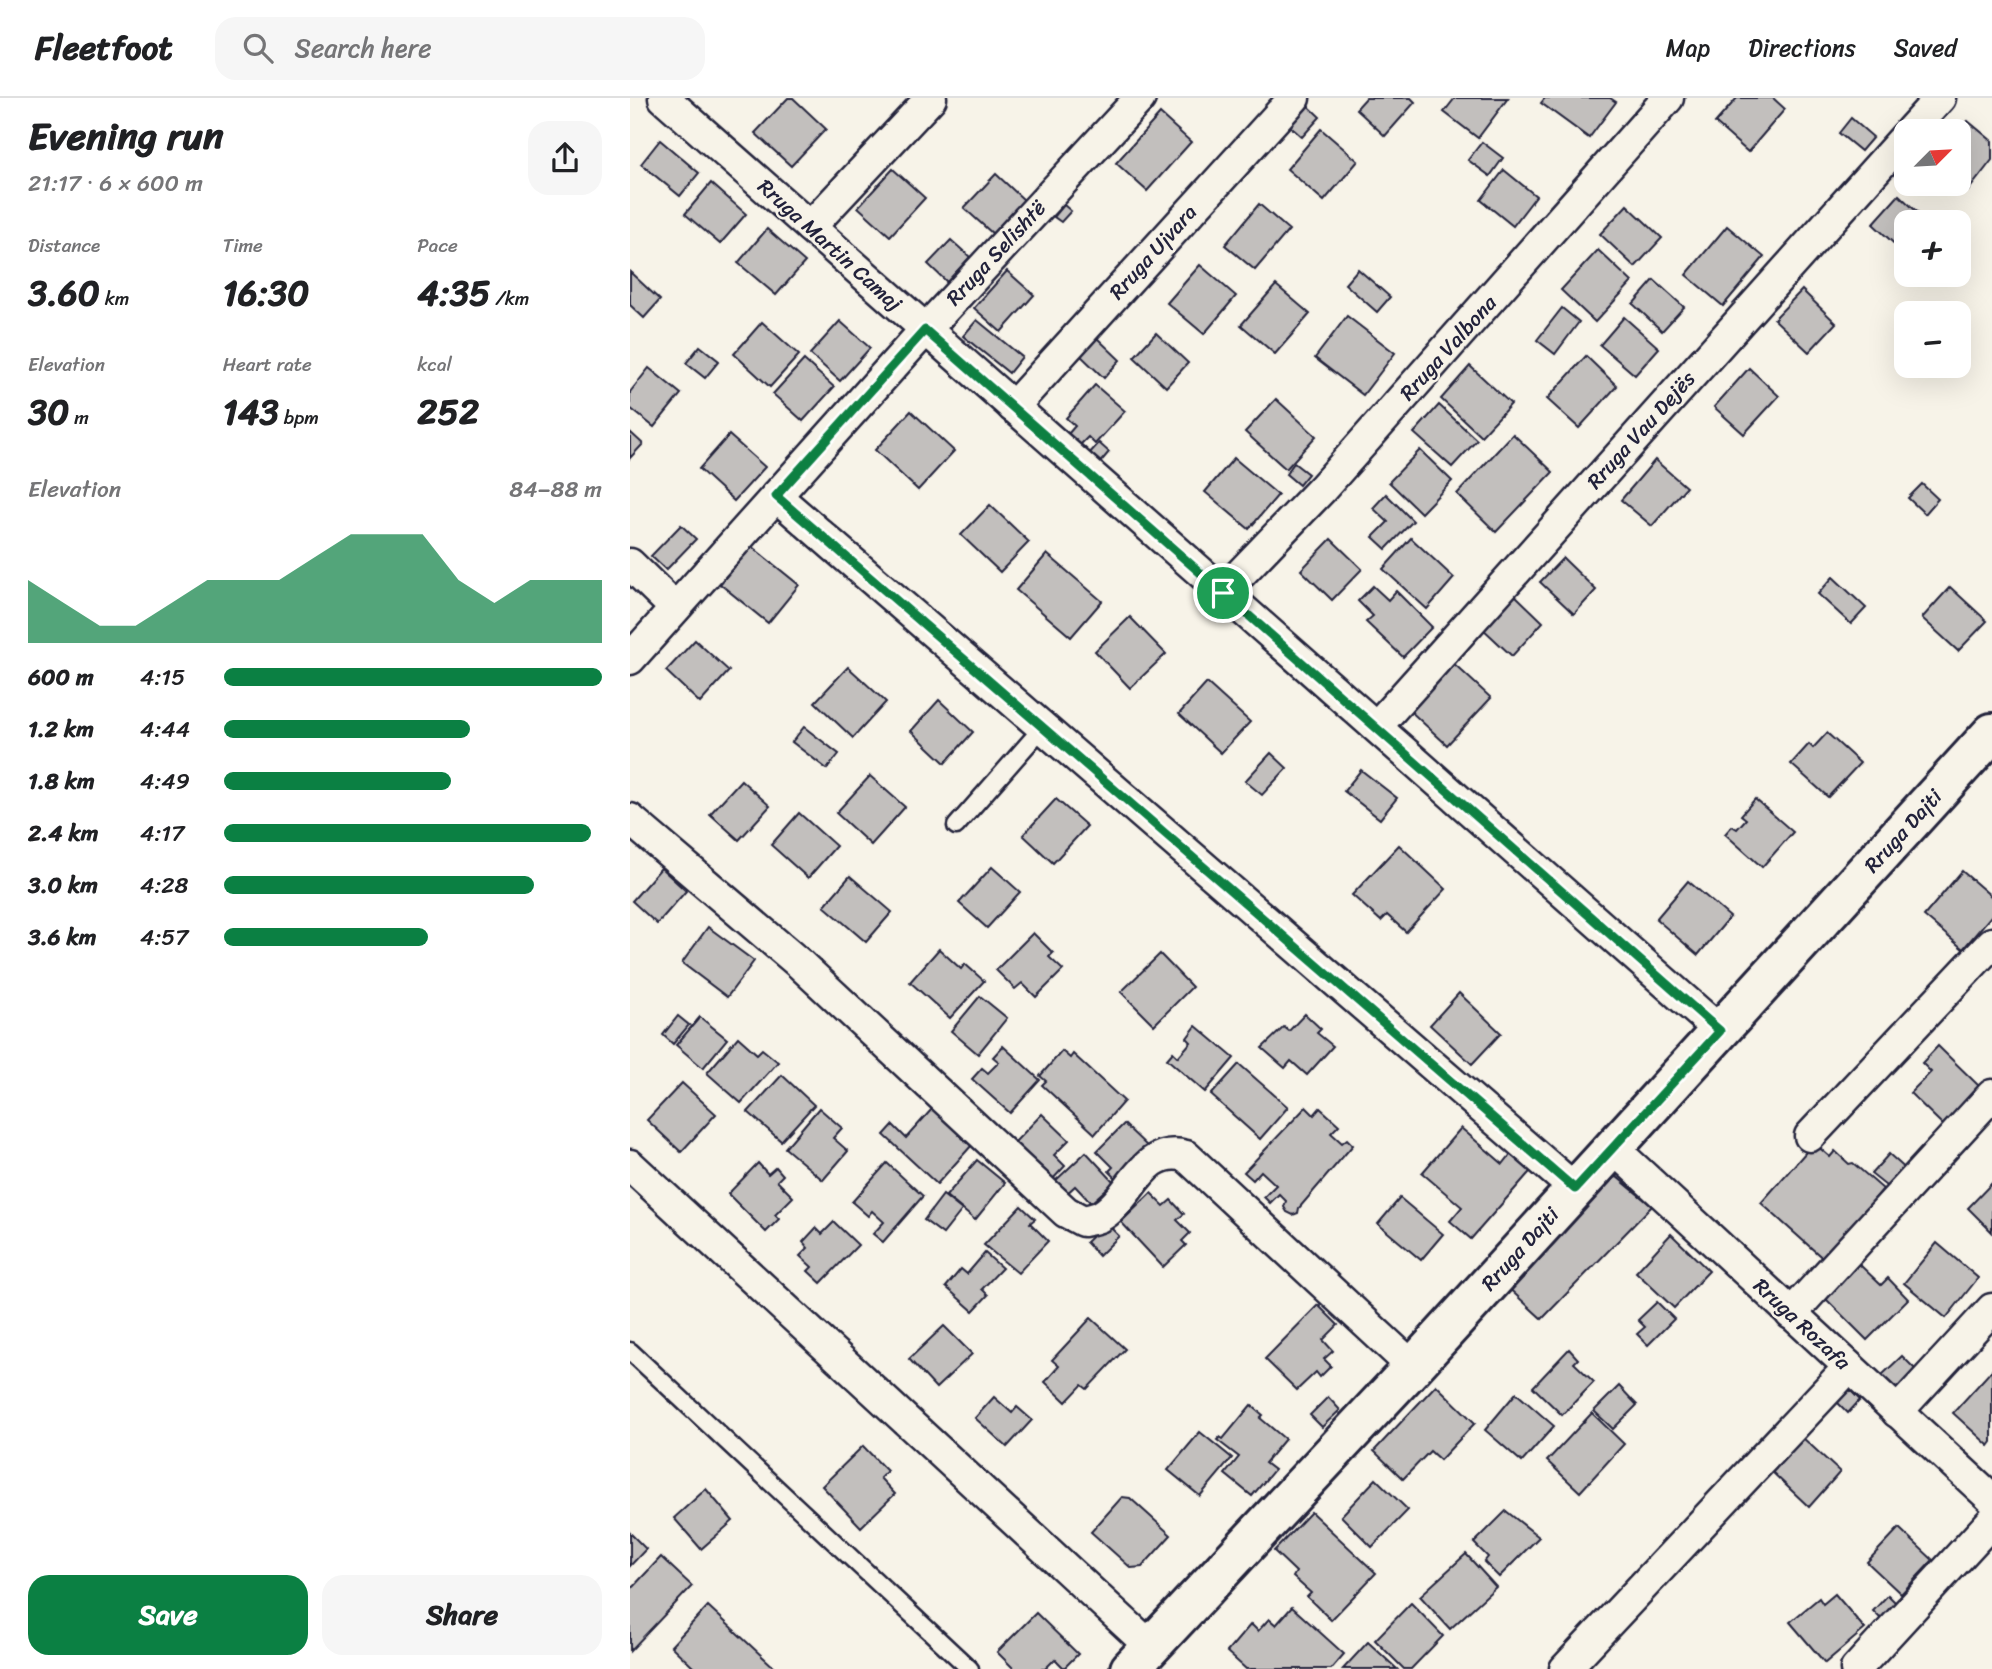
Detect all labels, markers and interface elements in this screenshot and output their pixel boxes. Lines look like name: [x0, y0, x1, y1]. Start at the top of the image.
search box: [215, 17, 705, 80]
text: Fleetfoot: [35, 19, 173, 77]
text: Search here: [295, 25, 432, 71]
text: Map: [1666, 27, 1710, 69]
text: Directions: [1748, 27, 1856, 69]
text: Saved: [1894, 27, 1957, 69]
icon: search: [239, 29, 277, 67]
text: Evening run: [28, 103, 224, 170]
north arrow: [1894, 119, 1970, 196]
map controls: [1894, 119, 1971, 378]
button: share: [528, 121, 602, 195]
text: 21:17 · 6 × 600 m: [28, 163, 203, 204]
street label: Rruga Martin Camaj: [748, 169, 912, 321]
street label: Rruga Selishtë: [936, 190, 1056, 315]
street label: Rruga Ujvara: [1099, 195, 1207, 309]
button: +: [1894, 210, 1971, 287]
text: Distance: [28, 229, 100, 262]
text: Time: [223, 229, 263, 262]
text: Pace: [417, 229, 458, 262]
text: 3.60: [28, 262, 100, 324]
text: 16:30: [223, 262, 309, 324]
text: 4:35: [417, 262, 490, 324]
text: km: [100, 282, 129, 315]
text: /km: [490, 282, 529, 315]
street label: Rruga Valbona: [1390, 286, 1507, 410]
button: −: [1894, 301, 1971, 378]
text: Elevation: [28, 348, 105, 381]
text: Heart rate: [223, 348, 312, 381]
text: kcal: [417, 348, 452, 381]
street label: Rruga Vau Dejës: [1577, 361, 1705, 498]
text: 30: [28, 381, 69, 443]
text: 143: [223, 381, 279, 443]
text: 252: [417, 381, 479, 443]
text: m: [69, 401, 89, 434]
text: bpm: [279, 401, 319, 434]
text: Elevation: [28, 469, 121, 510]
text: 84–88 m: [509, 469, 602, 510]
pin: [1193, 563, 1253, 623]
icon: arrive: [1204, 574, 1242, 612]
text: 600 m: [28, 657, 94, 698]
text: 4:15: [140, 657, 185, 698]
text: 1.2 km: [28, 709, 94, 750]
text: 4:44: [140, 709, 190, 750]
text: 1.8 km: [28, 761, 95, 802]
text: 4:49: [140, 761, 190, 802]
street label: Rruga Dajti: [1854, 779, 1953, 882]
text: 2.4 km: [28, 813, 98, 854]
text: 4:17: [140, 813, 184, 854]
text: 3.0 km: [28, 865, 98, 906]
text: 4:28: [140, 865, 188, 906]
text: 3.6 km: [28, 917, 97, 958]
text: 4:57: [140, 917, 189, 958]
street label: Rruga Dajti: [1471, 1197, 1570, 1300]
street label: Rruga Rozafa: [1744, 1268, 1860, 1380]
button: Save: [28, 1575, 308, 1655]
button: Share: [322, 1575, 602, 1655]

